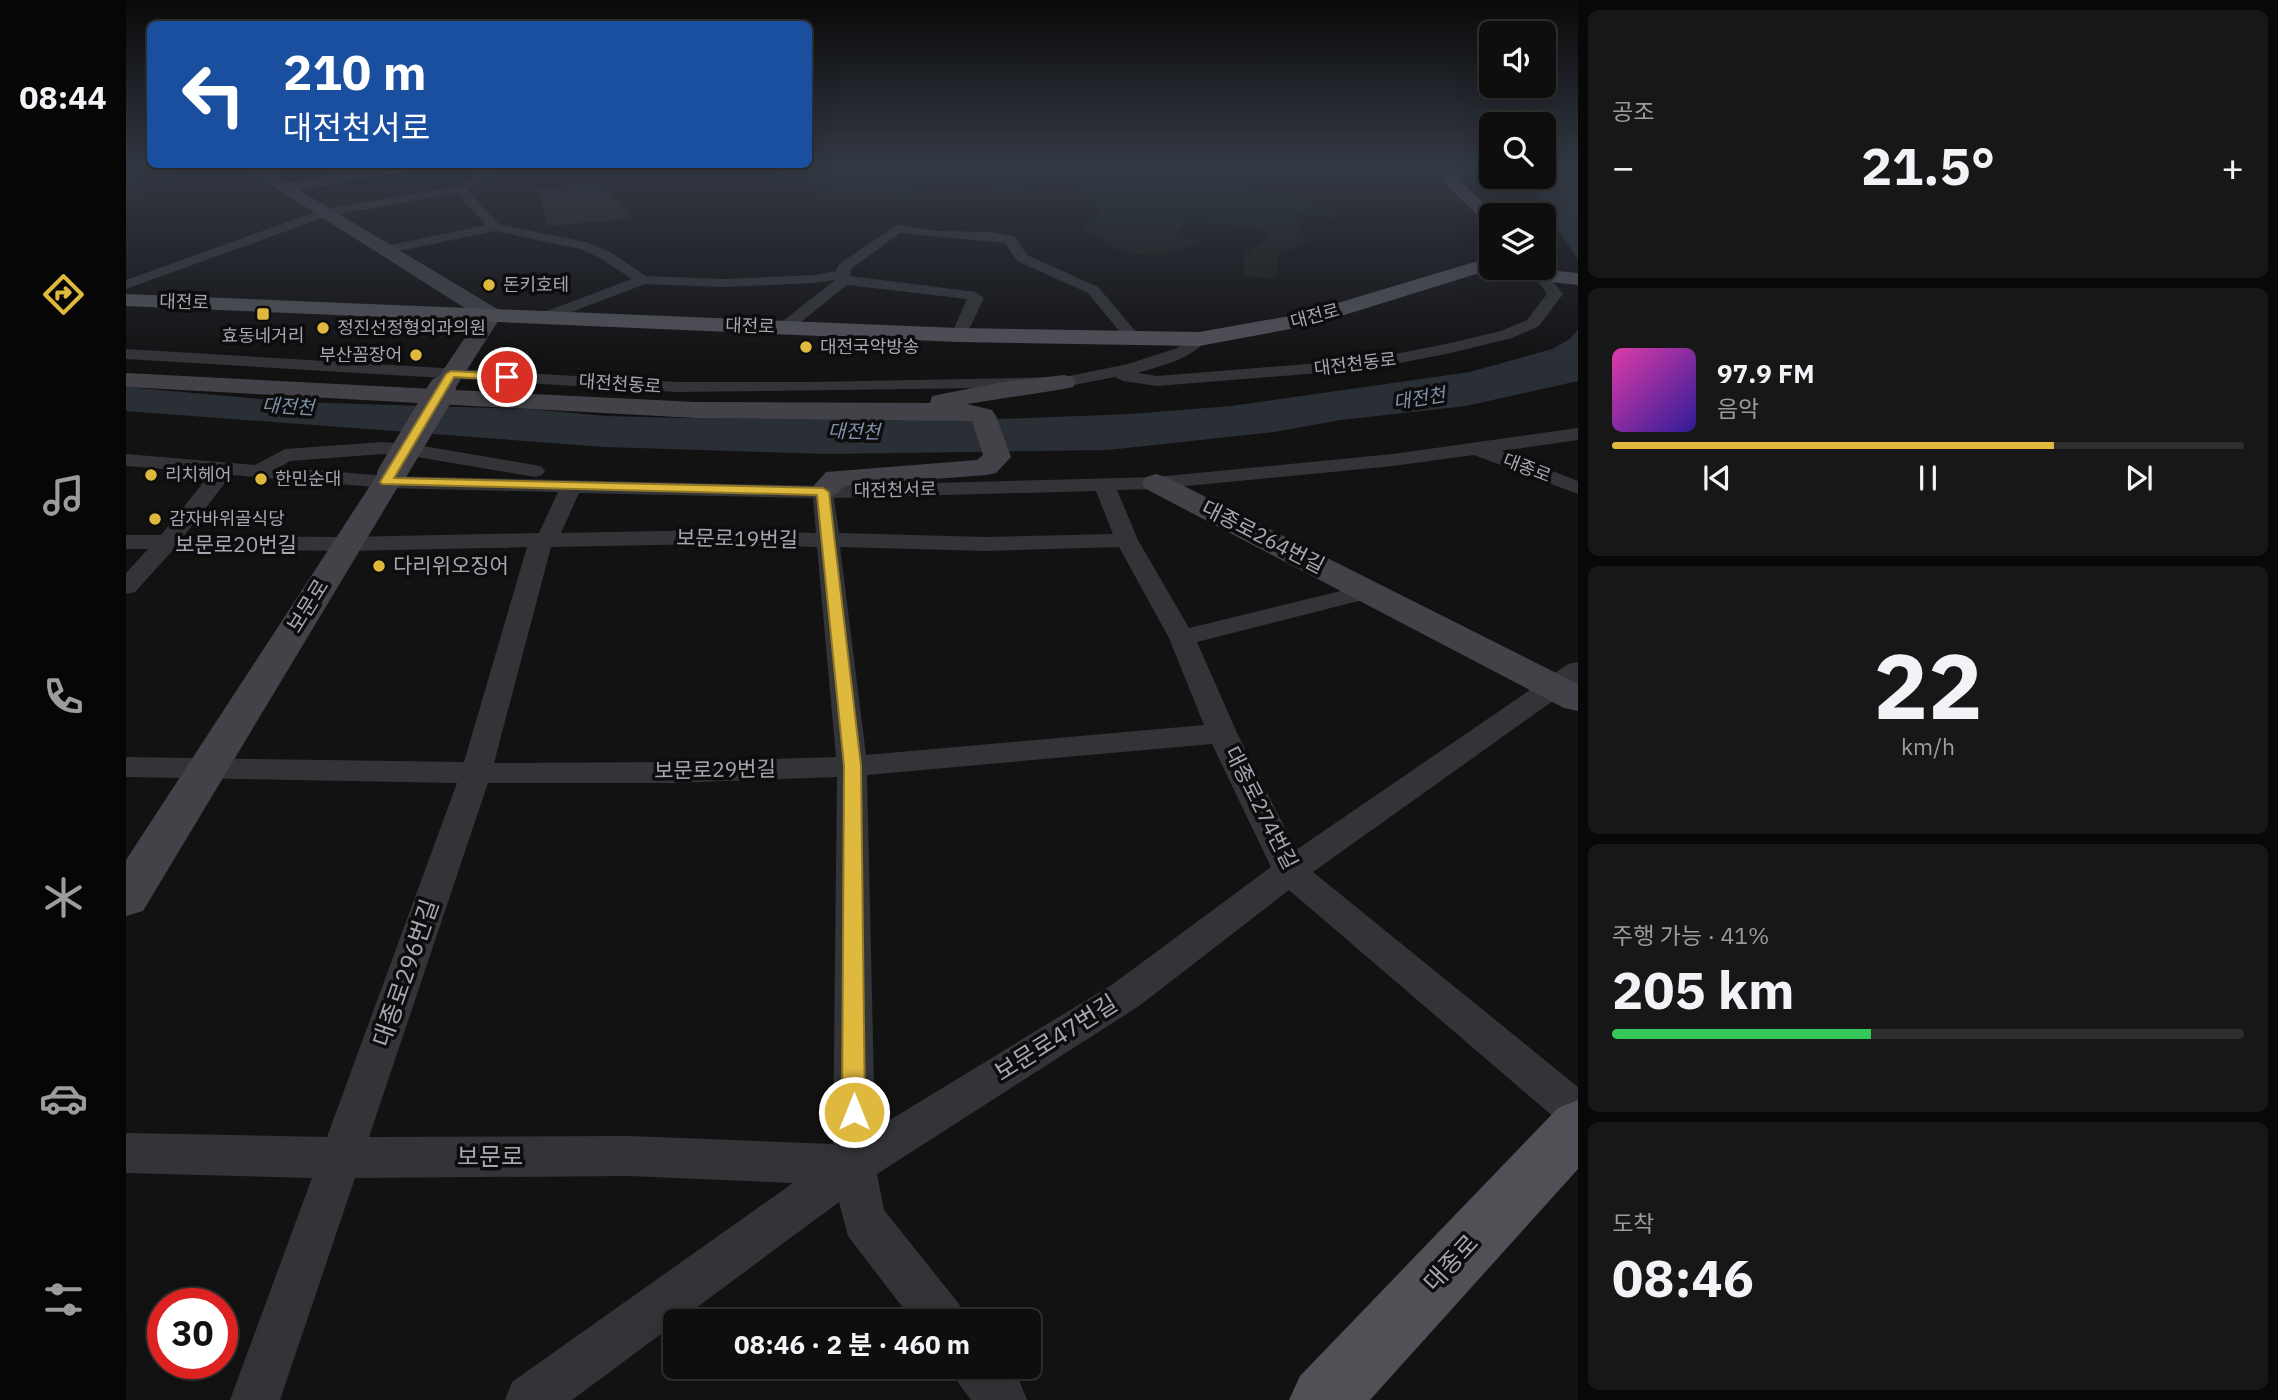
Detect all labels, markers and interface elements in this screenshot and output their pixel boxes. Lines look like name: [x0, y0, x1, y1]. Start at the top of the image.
map controls: [1479, 21, 1556, 280]
button: sound: [1479, 21, 1556, 98]
text: 210 m: [283, 40, 427, 103]
icon: left: [168, 49, 259, 140]
text: 08:44: [19, 76, 107, 118]
text: 공조: [1612, 96, 1654, 126]
text: 대전천서로: [283, 106, 430, 148]
button: search: [1479, 112, 1556, 189]
text: 21.5°: [1861, 132, 1995, 199]
text: −: [1612, 142, 1635, 191]
text: +: [2221, 142, 2244, 191]
button: layers: [1479, 203, 1556, 280]
icon: directions: [39, 270, 88, 319]
place label: 돈키호테: [503, 273, 569, 296]
marker: 돈키호테: [481, 277, 497, 293]
street label: 대전로: [159, 289, 209, 314]
street label: 대전로: [1288, 298, 1342, 333]
marker: 효동네거리: [255, 306, 271, 322]
street label: 대전로: [725, 313, 775, 338]
place label: 정진선정형외과의원: [337, 316, 486, 339]
marker: 정진선정형외과의원: [315, 320, 331, 336]
place label: 효동네거리: [222, 324, 304, 347]
place label: 대전국악방송: [820, 335, 919, 358]
marker: 대전국악방송: [798, 339, 814, 355]
place label: 부산꼼장어: [319, 343, 402, 366]
marker: 부산꼼장어: [408, 347, 424, 363]
pin: [477, 347, 537, 407]
street label: 대전천동로: [1312, 347, 1397, 380]
text: 97.9 FM: [1717, 356, 1815, 390]
icon: arrive: [488, 358, 526, 396]
street label: 대전천동로: [578, 369, 662, 398]
water label: 대전천: [1391, 382, 1448, 414]
water label: 대전천: [261, 393, 316, 419]
text: 음악: [1717, 393, 1759, 423]
water label: 대전천: [828, 419, 882, 443]
street label: 대종로: [1500, 448, 1554, 487]
icon: previous: [1698, 459, 1736, 497]
icon: pause: [1909, 459, 1947, 497]
icon: next: [2120, 459, 2158, 497]
place label: 리치헤어: [165, 463, 231, 486]
marker: 리치헤어: [143, 467, 159, 483]
place label: 한민순대: [275, 467, 341, 490]
icon: music: [39, 471, 88, 520]
marker: 한민순대: [253, 471, 269, 487]
street label: 대전천서로: [853, 477, 937, 502]
street label: 대종로264번길: [1197, 493, 1330, 579]
place label: 감자바위골식당: [169, 507, 285, 530]
marker: 감자바위골식당: [147, 511, 163, 527]
street label: 보문로19번길: [676, 523, 798, 553]
street label: 보문로20번길: [175, 530, 297, 558]
place label: 다리위오징어: [393, 551, 509, 579]
marker: 다리위오징어: [371, 558, 387, 574]
street label: 보문로: [280, 573, 334, 637]
text: 22: [1873, 626, 1983, 744]
icon: phone: [39, 672, 88, 721]
text: km/h: [1901, 731, 1955, 761]
street label: 대종로274번길: [1219, 741, 1305, 874]
street label: 보문로29번길: [654, 754, 776, 784]
icon: climate: [39, 873, 88, 922]
street label: 대종로296번길: [365, 895, 445, 1051]
text: 주행 가능 · 41%: [1612, 920, 1769, 950]
text: 205 km: [1612, 956, 1794, 1023]
street label: 보문로47번길: [988, 987, 1123, 1088]
icon: car: [39, 1074, 88, 1123]
position arrow: [817, 1075, 891, 1149]
street label: 보문로: [457, 1140, 523, 1172]
text: 도착: [1612, 1208, 1654, 1238]
street label: 대종로: [1416, 1227, 1485, 1297]
text: 08:46: [1612, 1244, 1754, 1311]
icon: filters: [39, 1275, 88, 1324]
speed limit sign: 30: [147, 1288, 238, 1379]
text: 08:46 · 2 분 · 460 m: [734, 1327, 970, 1361]

